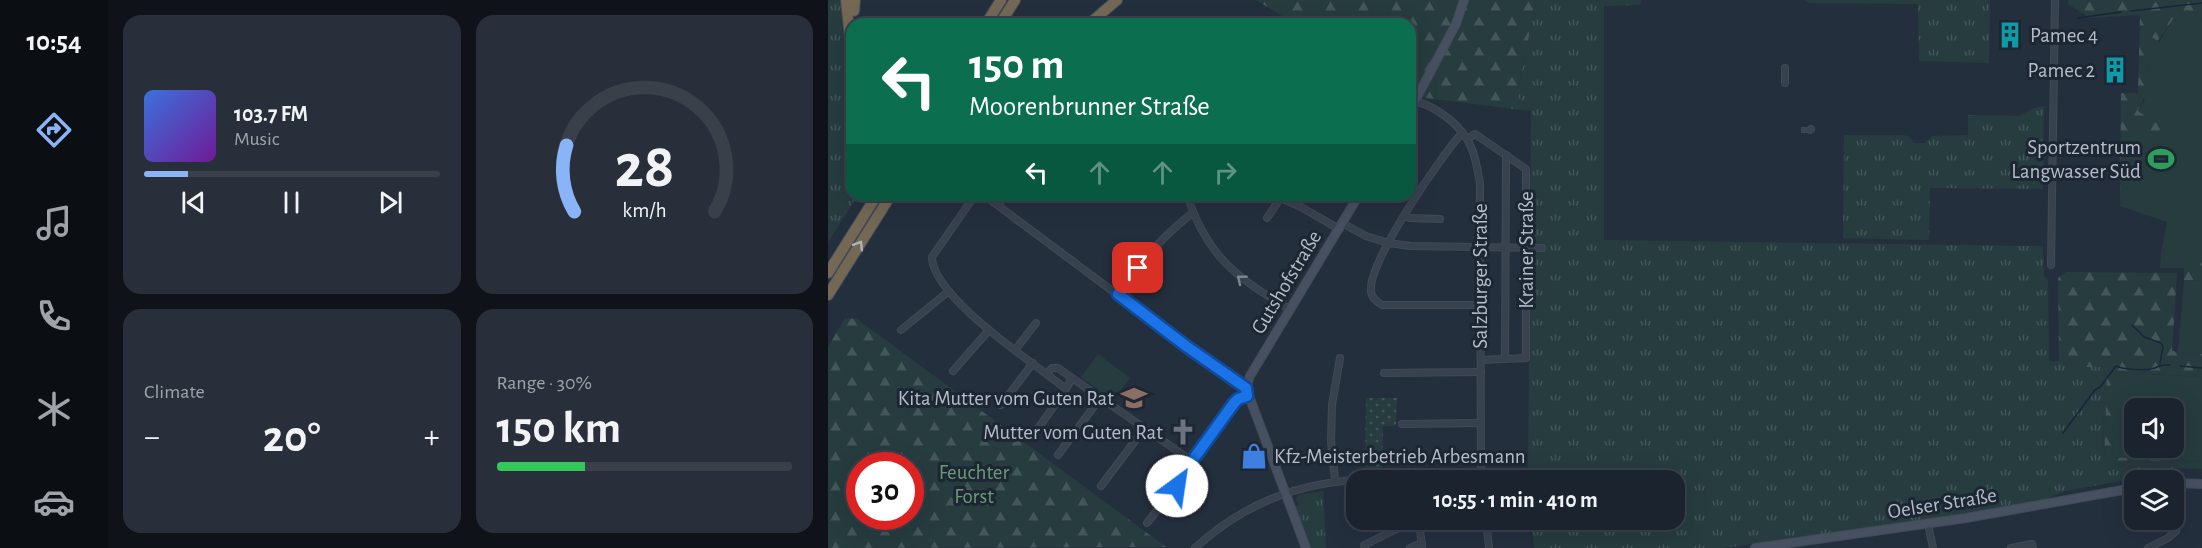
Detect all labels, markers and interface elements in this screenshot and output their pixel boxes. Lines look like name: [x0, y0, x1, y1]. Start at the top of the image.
building icon: Pamec 4: [1995, 20, 2025, 50]
place label: Pamec 4: [2030, 25, 2098, 46]
text: 10:54: [26, 28, 82, 55]
icon: left: [870, 42, 948, 120]
text: 150 m: [969, 44, 1064, 86]
building icon: Pamec 2: [2100, 55, 2130, 85]
place label: Pamec 2: [2028, 60, 2095, 81]
text: Moorenbrunner Straße: [969, 93, 1210, 120]
text: 103.7 FM: [234, 103, 308, 125]
icon: directions: [33, 109, 75, 151]
text: Music: [234, 129, 280, 149]
text: 28: [614, 136, 674, 198]
place label: Sportzentrum Langwasser Süd: [2011, 137, 2141, 182]
sports icon: Sportzentrum Langwasser Süd: [2146, 144, 2176, 174]
icon: left: [1020, 156, 1053, 189]
icon: ahead: [1083, 156, 1116, 189]
icon: ahead: [1146, 156, 1179, 189]
icon: right: [1209, 156, 1242, 189]
icon: previous: [177, 186, 210, 219]
icon: pause: [275, 186, 308, 219]
icon: next: [374, 186, 407, 219]
street label: Krainer Straße: [1516, 191, 1537, 309]
text: km/h: [622, 200, 666, 221]
icon: music: [33, 202, 75, 244]
street label: Salzburger Straße: [1470, 203, 1491, 349]
street label: Gutshofstraße: [1247, 227, 1325, 338]
one-way arrow: [852, 241, 864, 251]
pin: [1112, 242, 1163, 293]
icon: arrive: [1121, 251, 1154, 284]
one-way arrow: [1237, 275, 1248, 286]
icon: phone: [33, 295, 75, 337]
text: Range · 30%: [497, 373, 592, 393]
text: Climate: [144, 382, 205, 402]
school or university icon: Kita Mutter vom Guten Rat: [1119, 383, 1149, 413]
icon: climate: [33, 388, 75, 430]
place label: Kita Mutter vom Guten Rat: [898, 388, 1114, 409]
map controls: [2124, 398, 2184, 530]
button: sound: [2124, 398, 2184, 458]
text: 150 km: [497, 406, 621, 451]
text: 20°: [263, 415, 321, 460]
church icon: Mutter vom Guten Rat: [1168, 417, 1198, 447]
text: −: [144, 421, 160, 454]
text: +: [424, 421, 439, 454]
place label: Mutter vom Guten Rat: [983, 422, 1163, 443]
shop icon: Kfz-Meisterbetrieb Arbesmann: [1239, 441, 1269, 471]
place label: Kfz-Meisterbetrieb Arbesmann: [1274, 446, 1526, 467]
speed limit sign: 30: [846, 452, 924, 530]
position arrow: [1145, 454, 1209, 518]
park label: Feuchter Forst: [939, 462, 1010, 507]
button: layers: [2124, 470, 2184, 530]
icon: car: [33, 481, 75, 523]
street label: Oelser Straße: [1886, 485, 1998, 522]
text: 10:55 · 1 min · 410 m: [1433, 489, 1598, 511]

